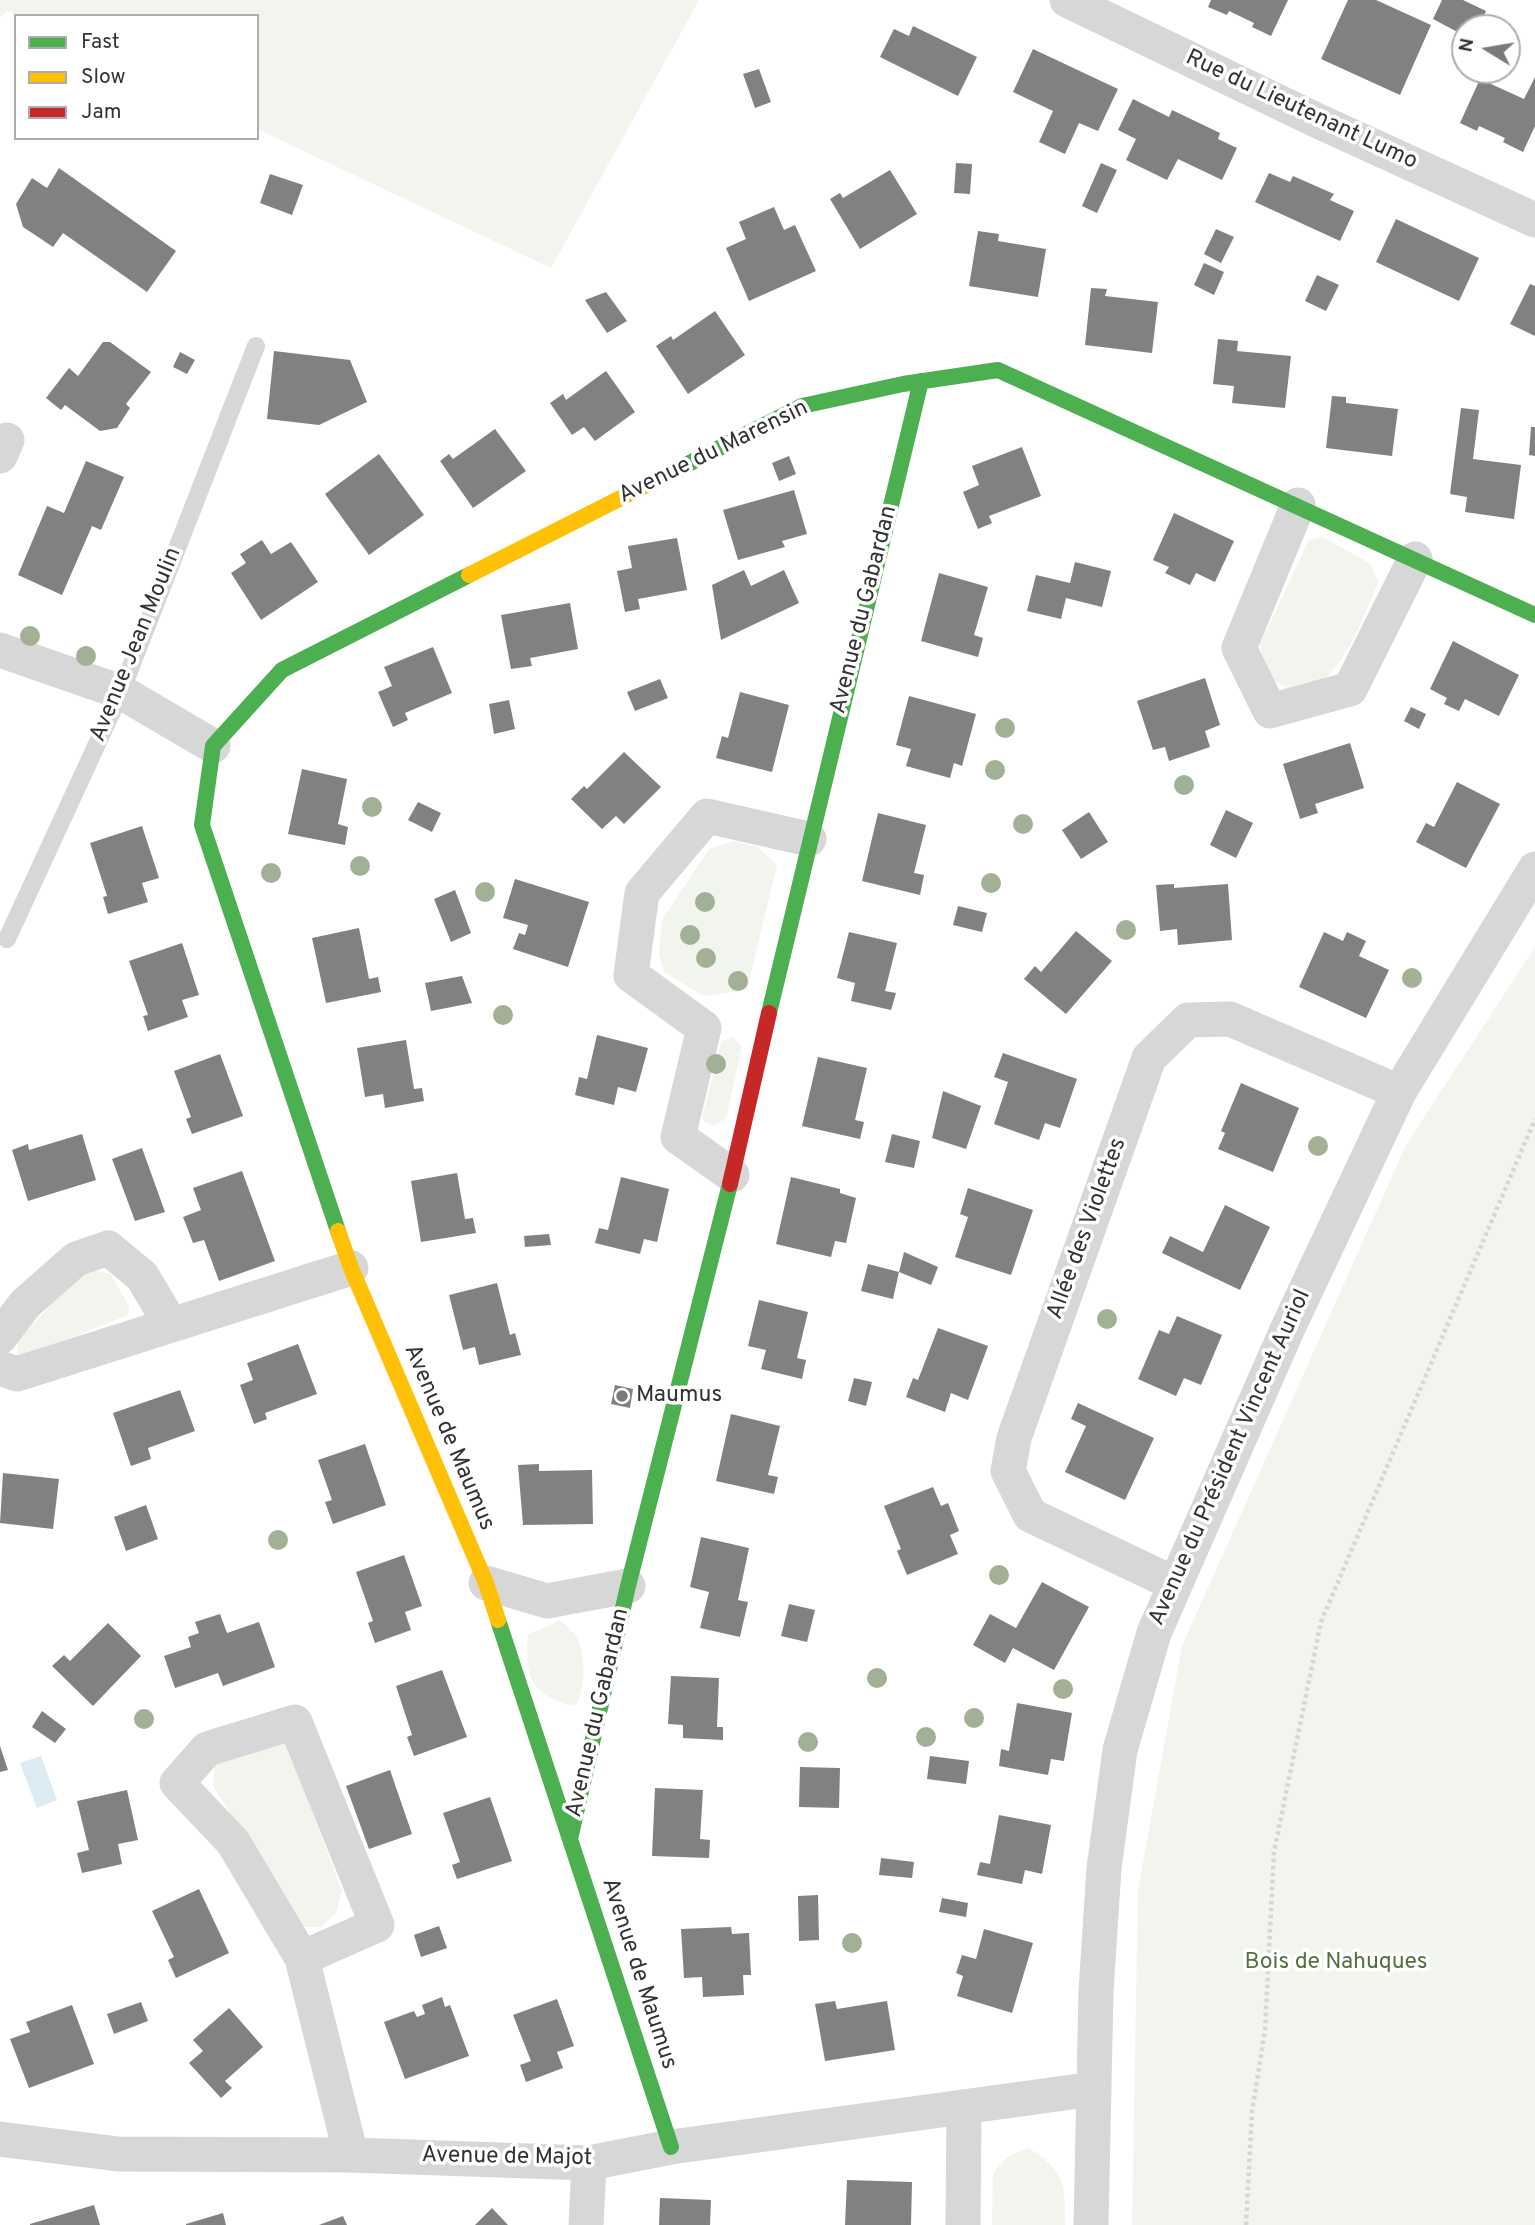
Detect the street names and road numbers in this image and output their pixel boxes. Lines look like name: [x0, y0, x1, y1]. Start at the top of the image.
street label: Rue du Lieutenant Lumo: [1181, 45, 1421, 177]
street label: Avenue du Marensin: [615, 395, 813, 511]
street label: Avenue du Gabardan: [826, 503, 904, 717]
street label: Avenue Jean Moulin: [85, 544, 189, 746]
street label: Allée des Violettes: [1042, 1135, 1134, 1323]
street label: Avenue du Président Vincent Auriol: [1144, 1286, 1318, 1630]
street label: Avenue de Maumus: [396, 1341, 500, 1535]
street label: Avenue du Gabardan: [562, 1606, 636, 1820]
street label: Avenue de Maumus: [594, 1875, 682, 2073]
street label: Avenue de Majot: [421, 2143, 593, 2173]

